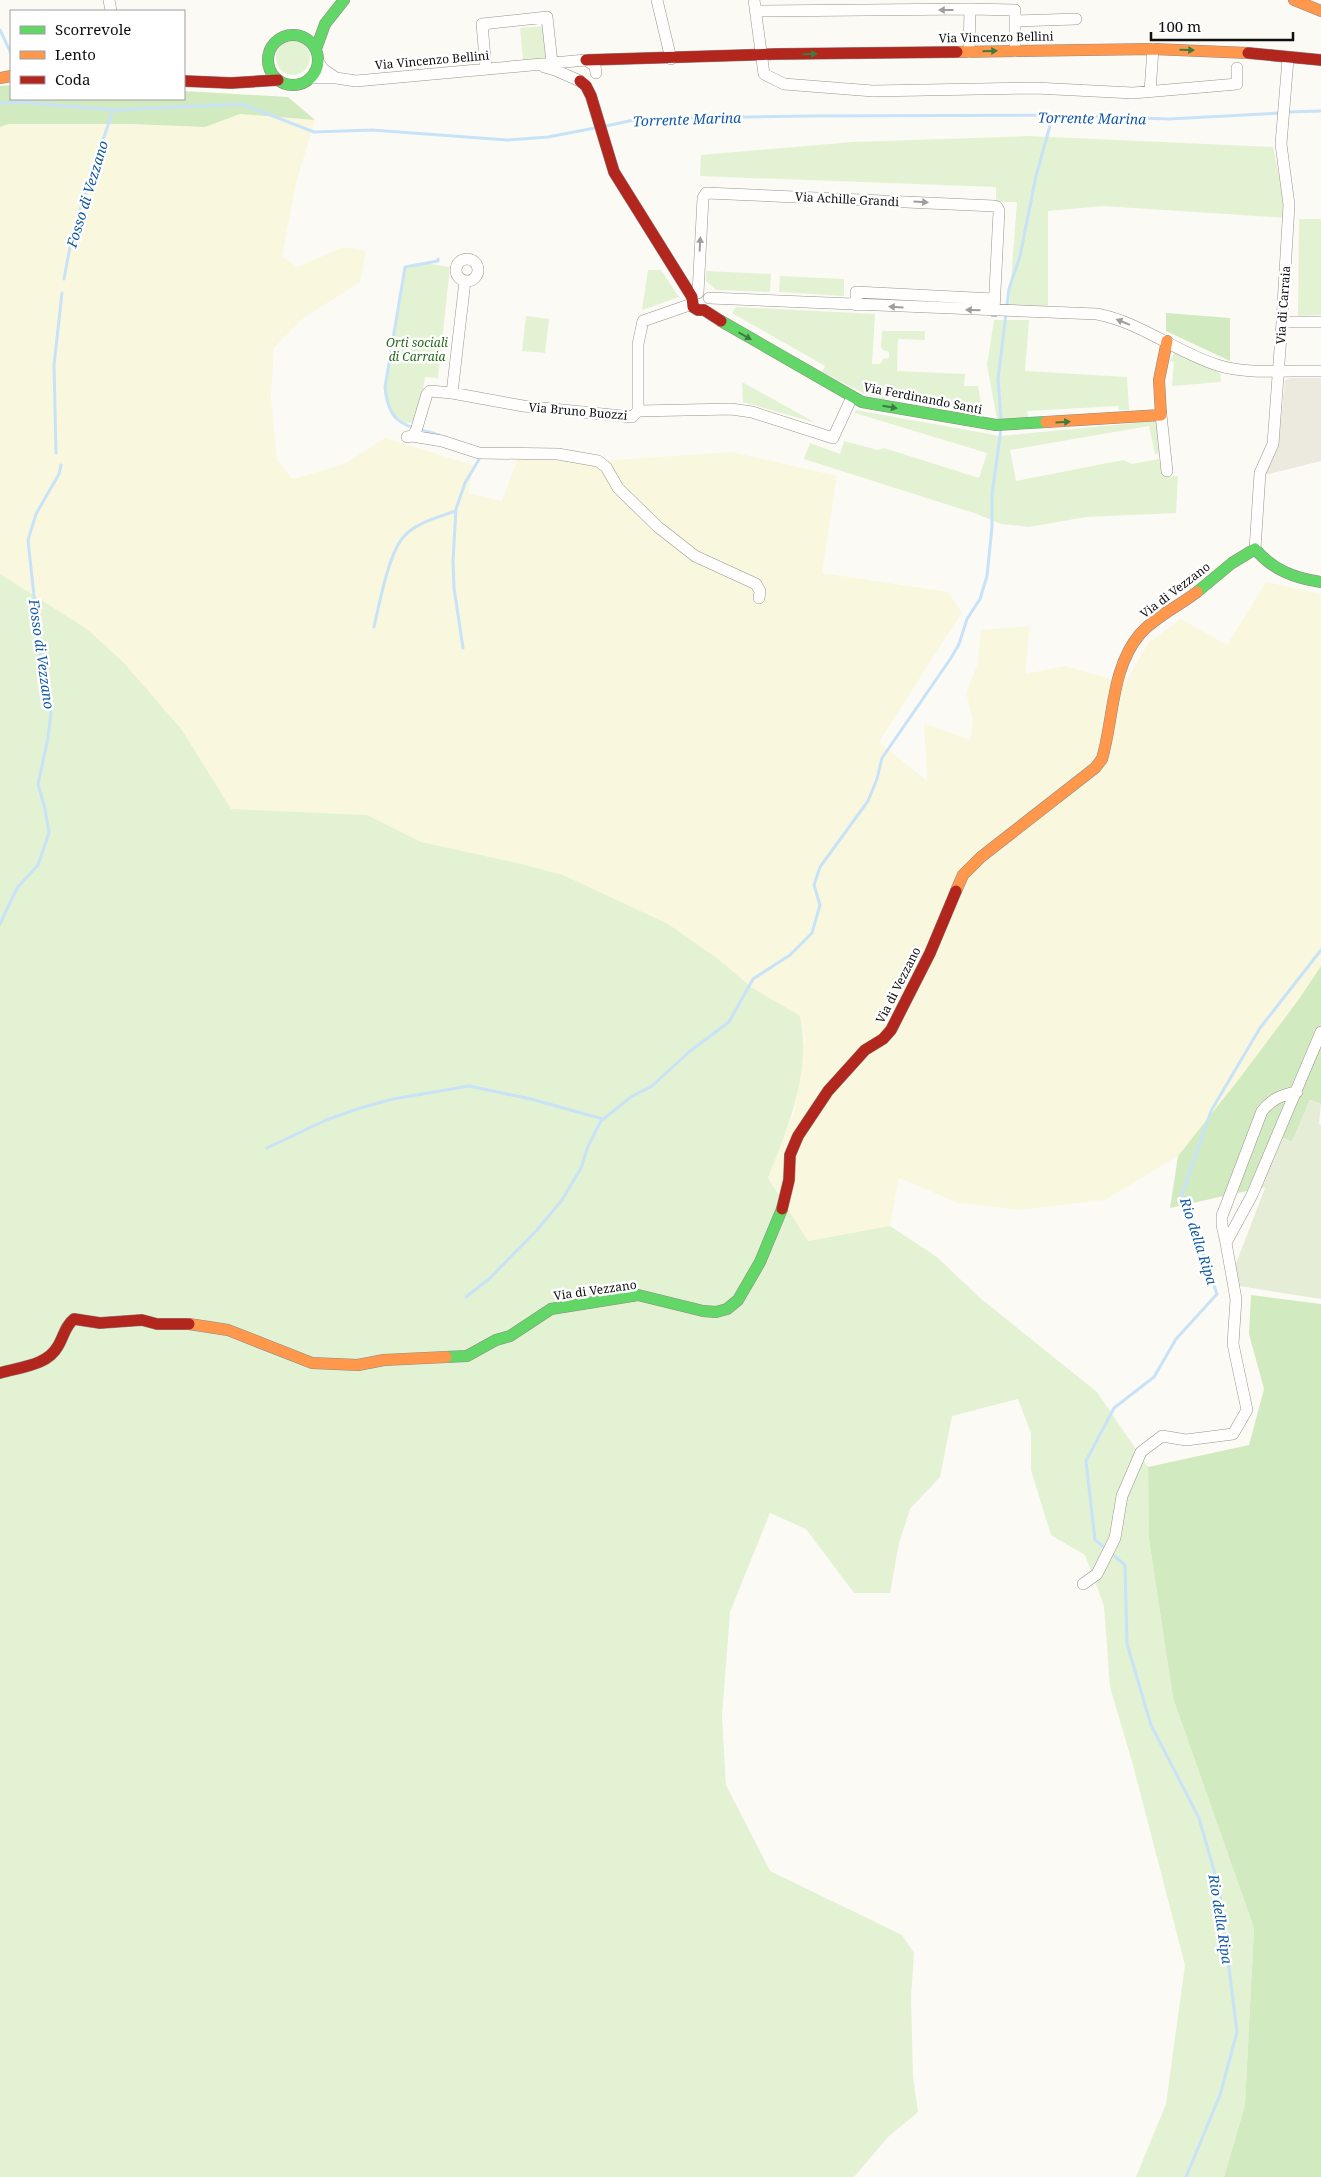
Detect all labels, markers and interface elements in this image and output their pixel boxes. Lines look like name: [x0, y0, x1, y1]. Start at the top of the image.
one-way arrow: [938, 6, 954, 14]
legend: [10, 10, 185, 100]
scale bar: [1151, 10, 1294, 42]
text: 100 m: [1158, 16, 1201, 36]
text: Scorrevole: [55, 19, 131, 39]
street label: Via Vincenzo Bellini: [938, 27, 1054, 47]
text: Lento: [55, 44, 96, 64]
street label: Via Vincenzo Bellini: [374, 47, 490, 73]
one-way arrow: [982, 47, 998, 55]
one-way arrow: [1179, 47, 1195, 55]
one-way arrow: [802, 50, 818, 58]
text: Coda: [55, 69, 91, 89]
water label: Torrente Marina: [632, 108, 742, 130]
water label: Torrente Marina: [1038, 108, 1147, 128]
water label: Fosso di Vezzano: [61, 138, 112, 251]
street label: Via Achille Grandi: [795, 188, 900, 210]
one-way arrow: [913, 199, 929, 207]
one-way arrow: [697, 236, 705, 252]
street label: Via di Carraia: [1272, 265, 1294, 345]
one-way arrow: [887, 302, 903, 310]
one-way arrow: [965, 306, 981, 314]
one-way arrow: [1116, 317, 1130, 325]
one-way arrow: [738, 332, 753, 340]
park label: Orti sociali di Carraia: [386, 334, 448, 365]
street label: Via Ferdinando Santi: [862, 378, 984, 418]
street label: Via Bruno Buozzi: [528, 398, 628, 424]
one-way arrow: [882, 404, 898, 412]
one-way arrow: [1055, 418, 1071, 426]
street label: Via di Vezzano: [1136, 558, 1214, 622]
water label: Fosso di Vezzano: [25, 597, 59, 710]
street label: Via di Vezzano: [871, 944, 925, 1026]
water label: Rio della Ripa: [1176, 1194, 1222, 1288]
street label: Via di Vezzano: [552, 1276, 638, 1304]
water label: Rio della Ripa: [1204, 1872, 1238, 1966]

